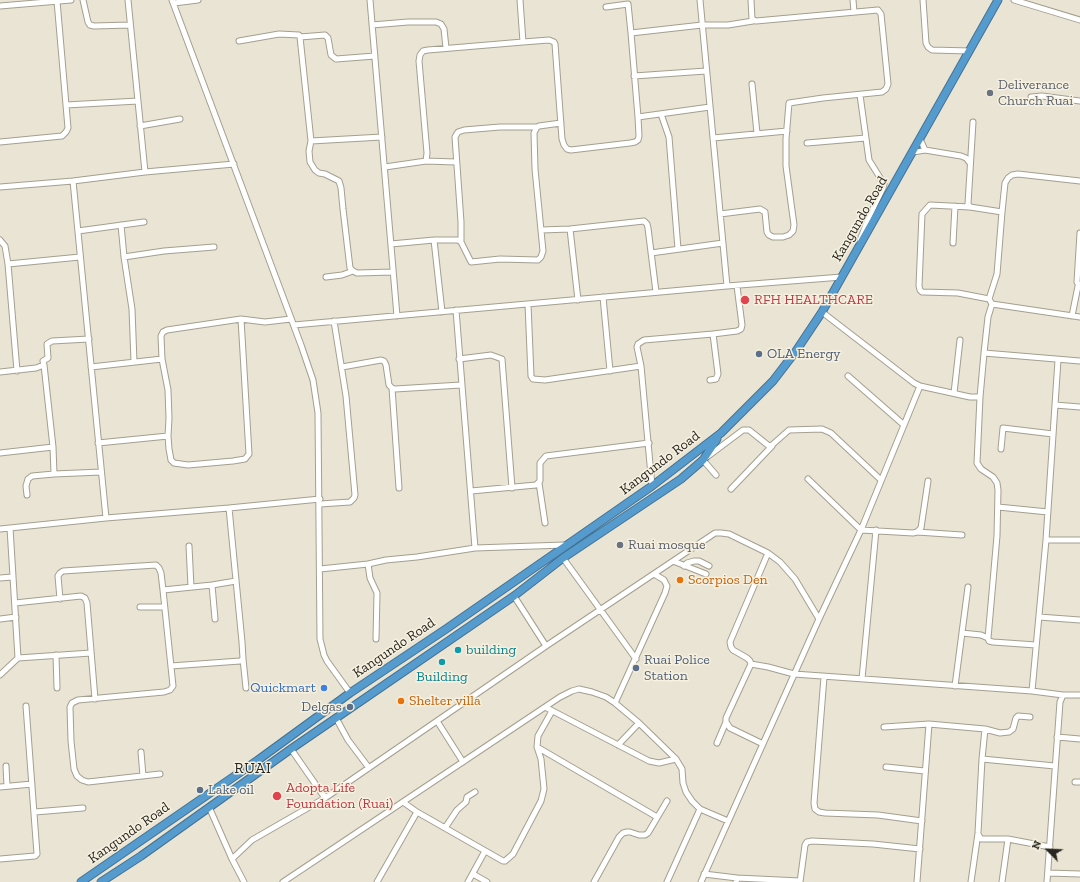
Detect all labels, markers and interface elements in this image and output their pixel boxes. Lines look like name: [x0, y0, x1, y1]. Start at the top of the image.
place label: Deliverance Church Ruai: [998, 77, 1073, 110]
marker: Deliverance Church Ruai: [985, 88, 995, 98]
street label: Kangundo Road: [829, 173, 891, 265]
place label: RFH HEALTHCARE: [754, 292, 873, 308]
marker: RFH HEALTHCARE: [739, 294, 751, 306]
place label: OLA Energy: [767, 346, 840, 362]
marker: OLA Energy: [754, 349, 764, 359]
street label: Kangundo Road: [617, 428, 703, 498]
place label: Ruai mosque: [628, 537, 706, 553]
marker: Ruai mosque: [615, 540, 625, 550]
place label: Scorpios Den: [688, 572, 768, 588]
marker: Scorpios Den: [675, 575, 685, 585]
street label: Kangundo Road: [350, 614, 438, 682]
place label: building: [466, 642, 516, 658]
marker: building: [453, 645, 463, 655]
place label: Ruai Police Station: [644, 652, 710, 684]
marker: Building: [437, 657, 447, 667]
marker: Ruai Police Station: [631, 663, 641, 673]
place label: Building: [416, 669, 468, 685]
place label: Quickmart: [250, 680, 316, 696]
marker: Quickmart: [319, 683, 329, 693]
place label: Shelter villa: [409, 693, 481, 709]
marker: Shelter villa: [396, 696, 406, 706]
place label: Delgas: [301, 699, 342, 715]
marker: Delgas: [345, 702, 355, 712]
district label: RUAI: [234, 760, 272, 778]
place label: Adopta Life Foundation (Ruai): [286, 780, 393, 812]
place label: Lake oil: [208, 782, 254, 798]
marker: Lake oil: [195, 785, 205, 795]
marker: Adopta Life Foundation (Ruai): [271, 790, 283, 802]
street label: Kangundo Road: [85, 799, 173, 867]
north arrow: [1028, 830, 1068, 870]
text: N: [1029, 838, 1044, 851]

